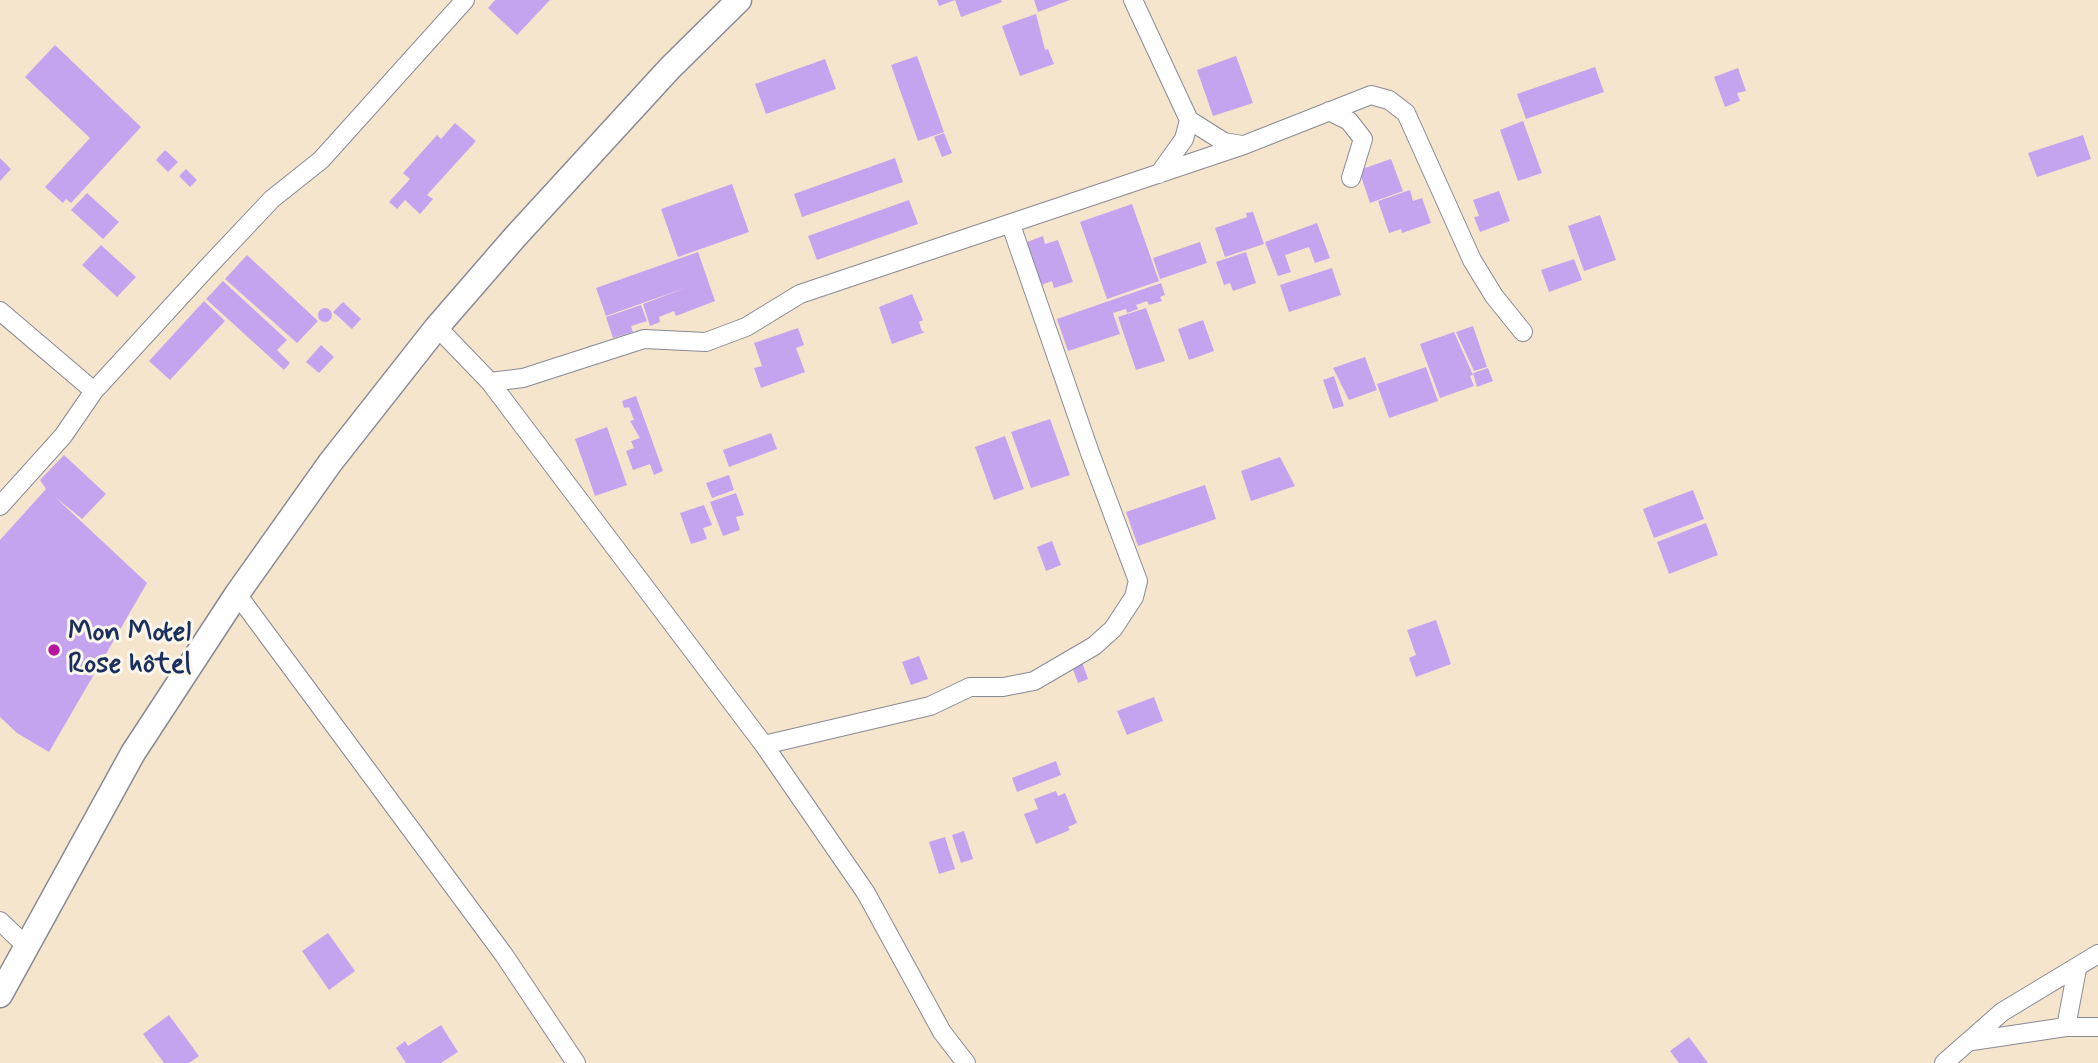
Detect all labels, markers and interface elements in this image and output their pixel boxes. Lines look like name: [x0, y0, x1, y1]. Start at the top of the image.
place label: Mon Motel Rose hôtel: [68, 617, 191, 683]
marker: Mon Motel Rose hôtel: [46, 642, 62, 658]

